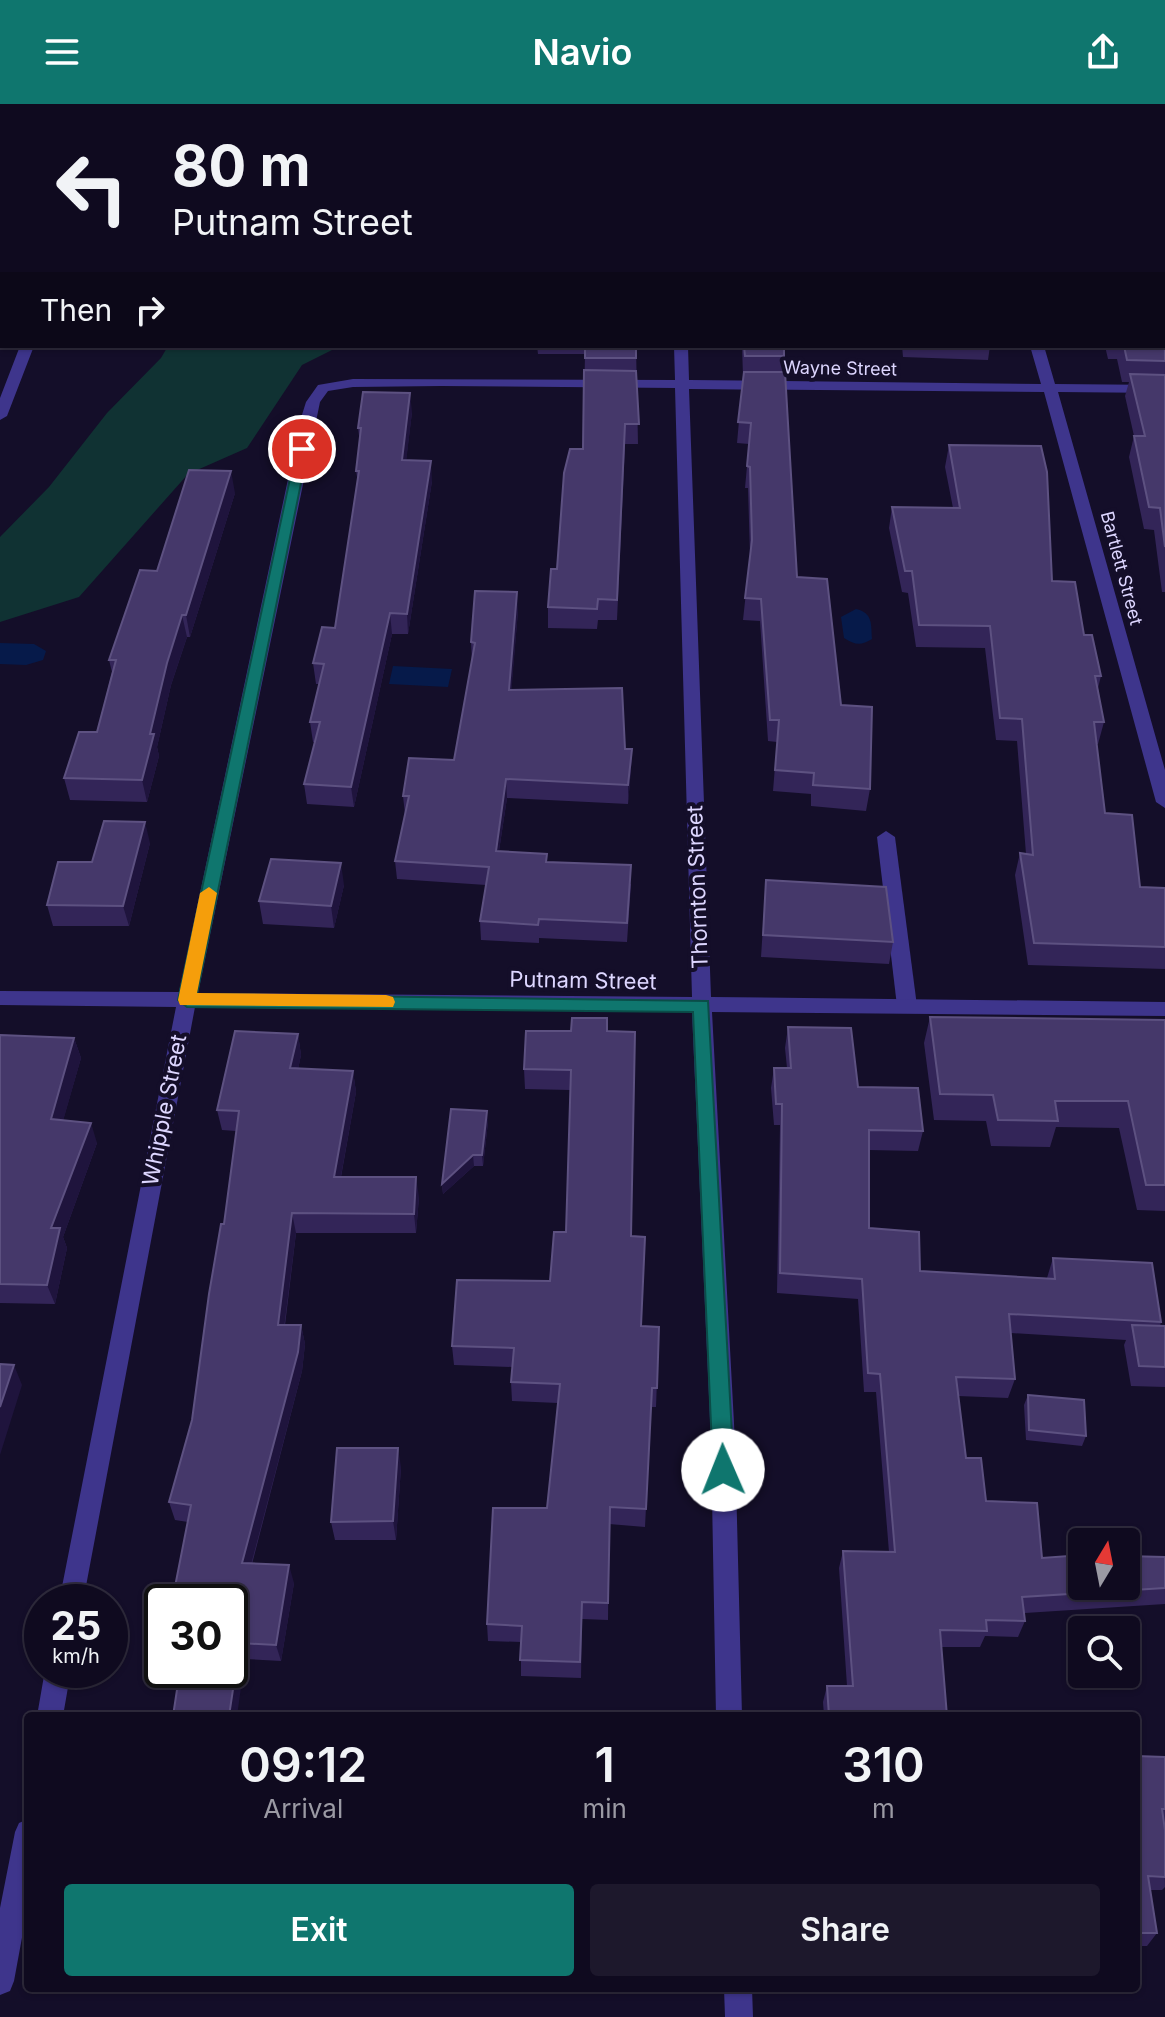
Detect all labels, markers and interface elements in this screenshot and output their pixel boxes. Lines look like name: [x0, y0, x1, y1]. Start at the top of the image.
icon: menu: [40, 30, 84, 74]
text: Navio: [533, 30, 632, 74]
icon: share: [1081, 30, 1125, 74]
text: 80 m: [172, 132, 311, 200]
icon: left: [40, 136, 144, 240]
text: Putnam Street: [172, 200, 413, 244]
icon: right: [128, 288, 172, 332]
text: Then: [40, 292, 112, 328]
street label: Wayne Street: [783, 357, 897, 379]
pin: [268, 415, 336, 483]
icon: arrive: [280, 427, 324, 471]
street label: Bartlett Street: [1097, 509, 1147, 627]
street label: Thornton Street: [681, 805, 713, 969]
street label: Putnam Street: [509, 966, 657, 994]
street label: Whipple Street: [137, 1032, 191, 1188]
position arrow: [681, 1428, 765, 1512]
north arrow: [1068, 1528, 1140, 1600]
map controls: [1068, 1528, 1140, 1688]
speed limit sign: 30: [144, 1584, 248, 1688]
text: 25: [51, 1601, 101, 1650]
button: search: [1068, 1616, 1140, 1688]
text: km/h: [52, 1644, 100, 1668]
text: 09:12: [239, 1735, 367, 1794]
text: 1: [595, 1735, 615, 1794]
text: 310: [842, 1735, 925, 1794]
text: Arrival: [263, 1793, 343, 1824]
text: min: [582, 1793, 627, 1824]
text: m: [872, 1793, 895, 1824]
button: Exit: [64, 1884, 574, 1976]
button: Share: [590, 1884, 1100, 1976]

